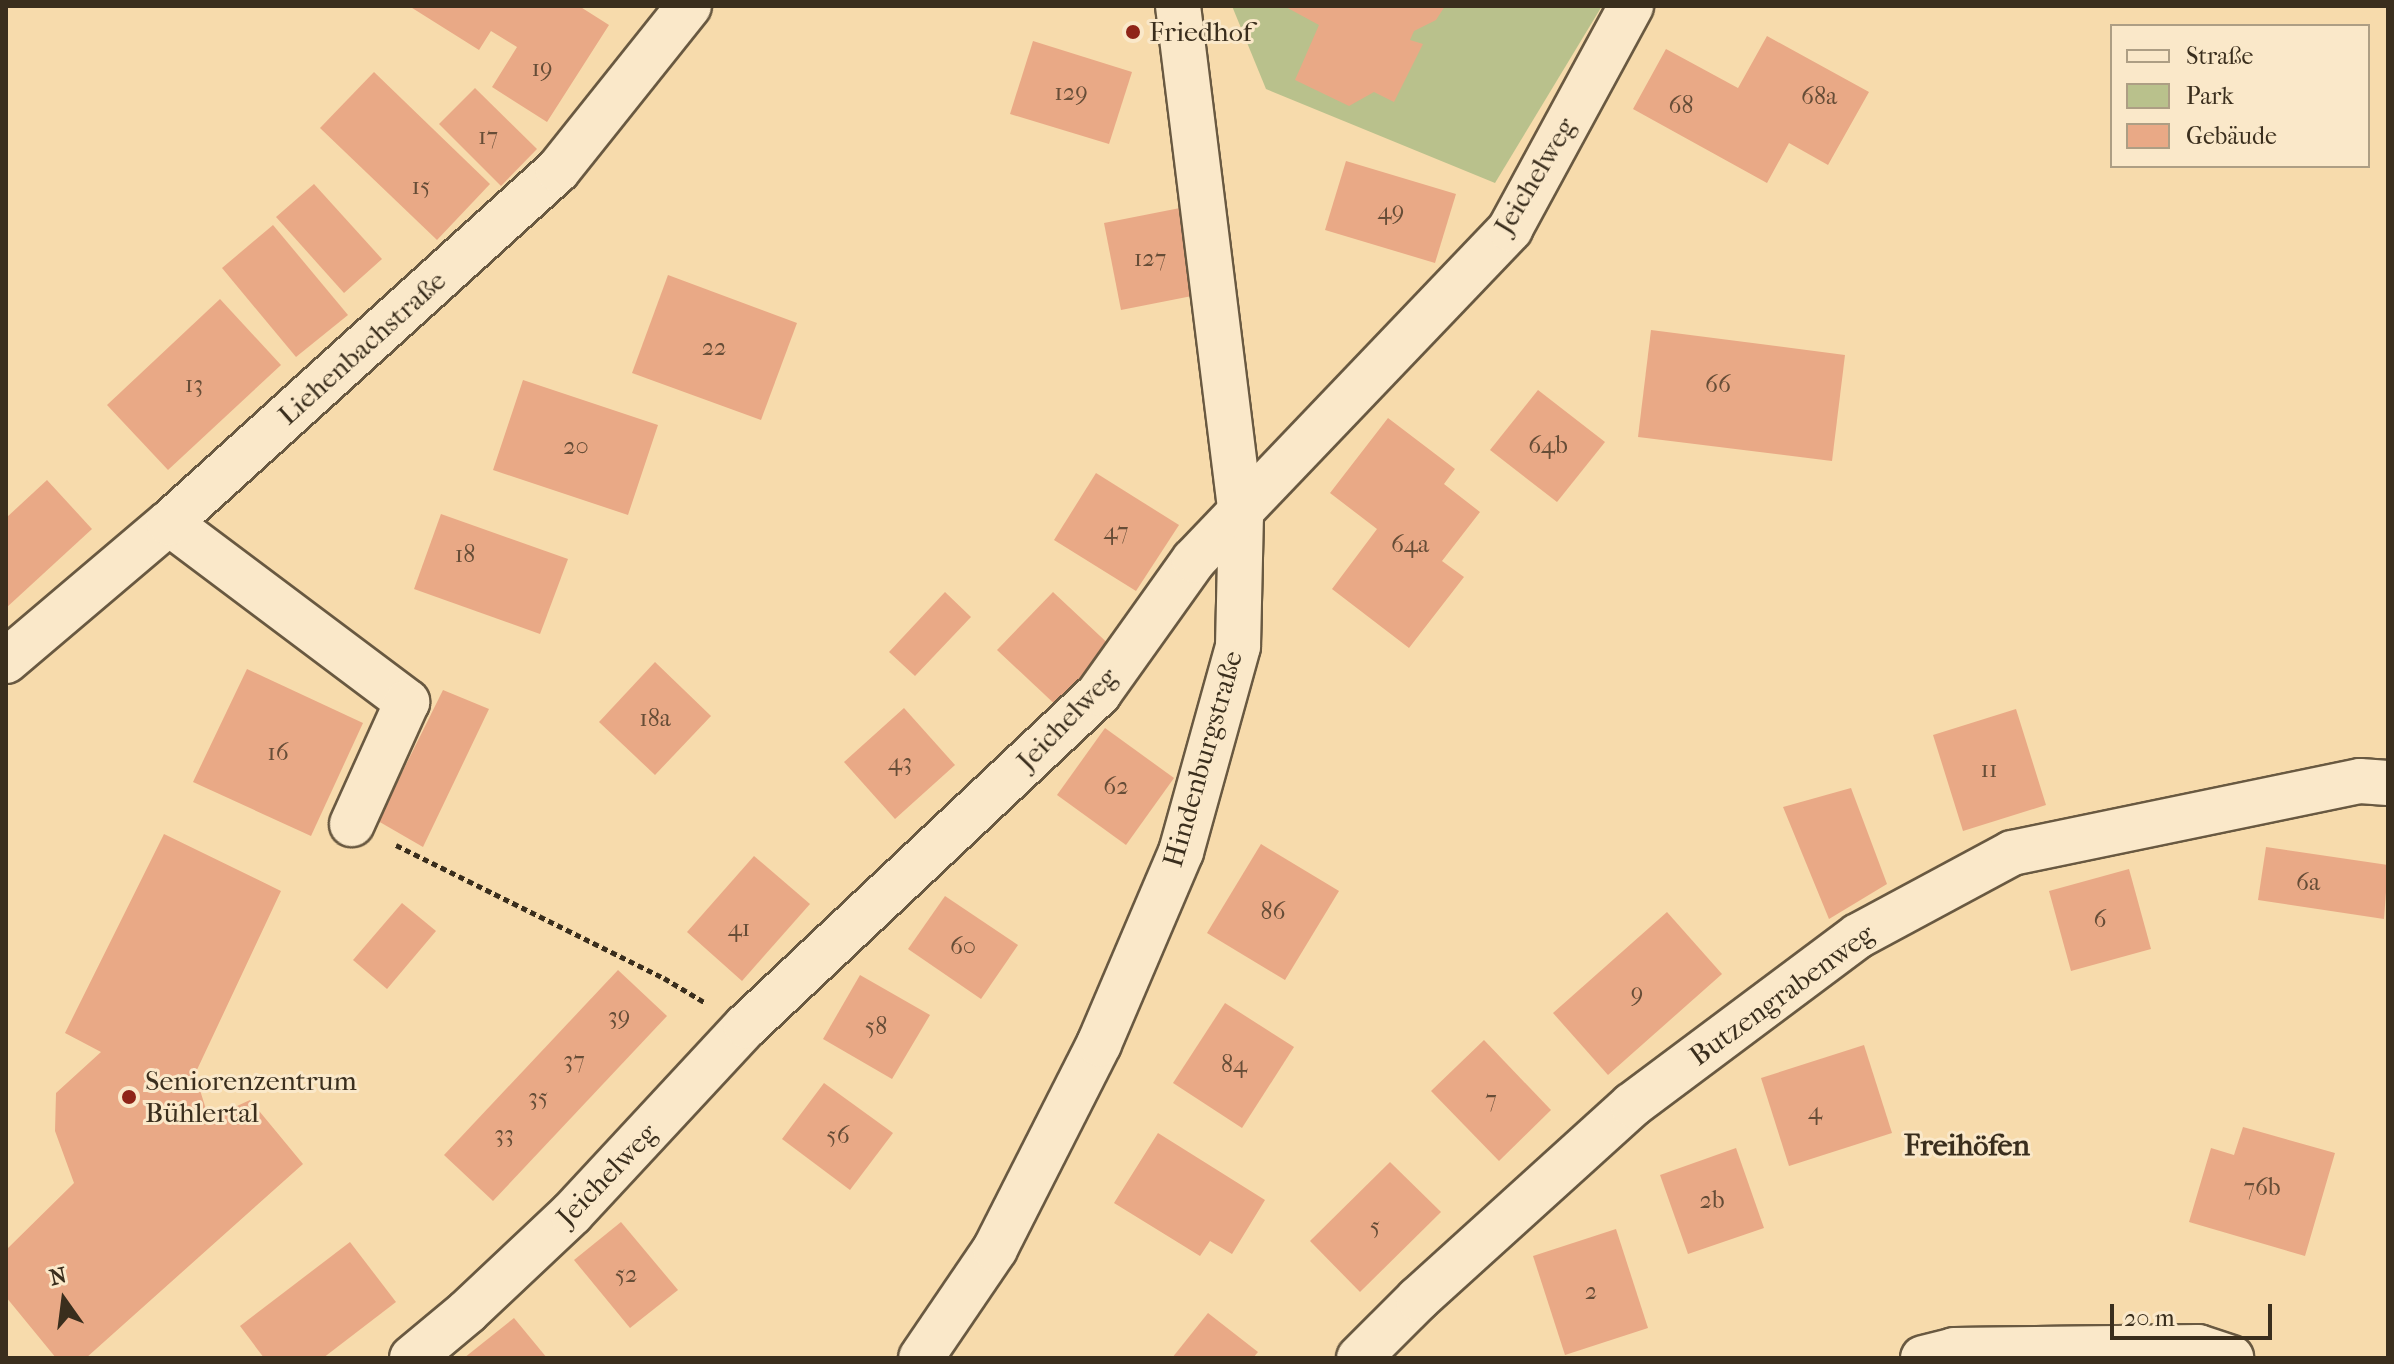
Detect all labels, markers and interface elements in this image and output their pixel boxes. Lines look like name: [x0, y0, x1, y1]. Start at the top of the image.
place label: Friedhof: [1149, 15, 1252, 49]
marker: Friedhof: [1124, 23, 1142, 41]
legend: [2110, 24, 2370, 168]
text: Straße: [2186, 42, 2253, 70]
house number: 19: [531, 55, 553, 83]
house number: 129: [1054, 79, 1088, 107]
text: Park: [2186, 82, 2234, 110]
house number: 68a: [1801, 83, 1837, 111]
house number: 68: [1668, 92, 1694, 120]
street label: Jeichelweg: [1487, 112, 1583, 240]
text: Gebäude: [2186, 122, 2277, 150]
house number: 17: [478, 123, 498, 151]
house number: 15: [412, 173, 430, 201]
house number: 49: [1378, 198, 1404, 226]
house number: 127: [1134, 245, 1166, 273]
street label: Liehenbachstraße: [271, 264, 453, 432]
house number: 22: [702, 334, 726, 362]
house number: 13: [185, 371, 203, 399]
house number: 66: [1705, 371, 1731, 399]
house number: 64b: [1528, 432, 1568, 460]
house number: 20: [563, 433, 589, 461]
house number: 47: [1103, 518, 1129, 546]
house number: 64a: [1391, 531, 1429, 559]
house number: 18: [455, 541, 475, 569]
street label: Hindenburgstraße: [1156, 647, 1250, 871]
street label: Jeichelweg: [1010, 661, 1124, 777]
house number: 18a: [639, 705, 671, 733]
house number: 16: [267, 739, 289, 767]
house number: 43: [888, 749, 912, 777]
house number: 11: [1980, 756, 1998, 784]
house number: 62: [1103, 773, 1129, 801]
house number: 6a: [2296, 869, 2320, 897]
house number: 86: [1260, 898, 1286, 926]
house number: 6: [2094, 906, 2106, 934]
house number: 41: [728, 915, 750, 943]
street label: Butzengrabenweg: [1683, 917, 1881, 1073]
house number: 60: [950, 933, 976, 961]
house number: 9: [1631, 980, 1643, 1008]
house number: 39: [608, 1003, 630, 1031]
house number: 58: [865, 1013, 887, 1041]
house number: 37: [563, 1047, 585, 1075]
house number: 84: [1221, 1051, 1247, 1079]
place label: Seniorenzentrum Bühlertal: [145, 1064, 357, 1130]
house number: 35: [528, 1084, 548, 1112]
house number: 7: [1485, 1086, 1497, 1114]
marker: Seniorenzentrum Bühlertal: [120, 1088, 138, 1106]
house number: 4: [1808, 1098, 1822, 1126]
street label: Jeichelweg: [550, 1117, 664, 1233]
house number: 33: [494, 1121, 514, 1149]
house number: 56: [826, 1122, 850, 1150]
district label: Freihöfen: [1904, 1128, 2030, 1164]
house number: 76b: [2243, 1174, 2281, 1202]
house number: 2b: [1700, 1187, 1724, 1215]
house number: 5: [1370, 1213, 1380, 1241]
north arrow: [24, 1260, 104, 1340]
house number: 52: [615, 1261, 637, 1289]
text: N: [47, 1262, 69, 1291]
house number: 2: [1585, 1278, 1597, 1306]
scale bar: [2114, 1288, 2276, 1338]
text: 20 m: [2124, 1304, 2175, 1332]

